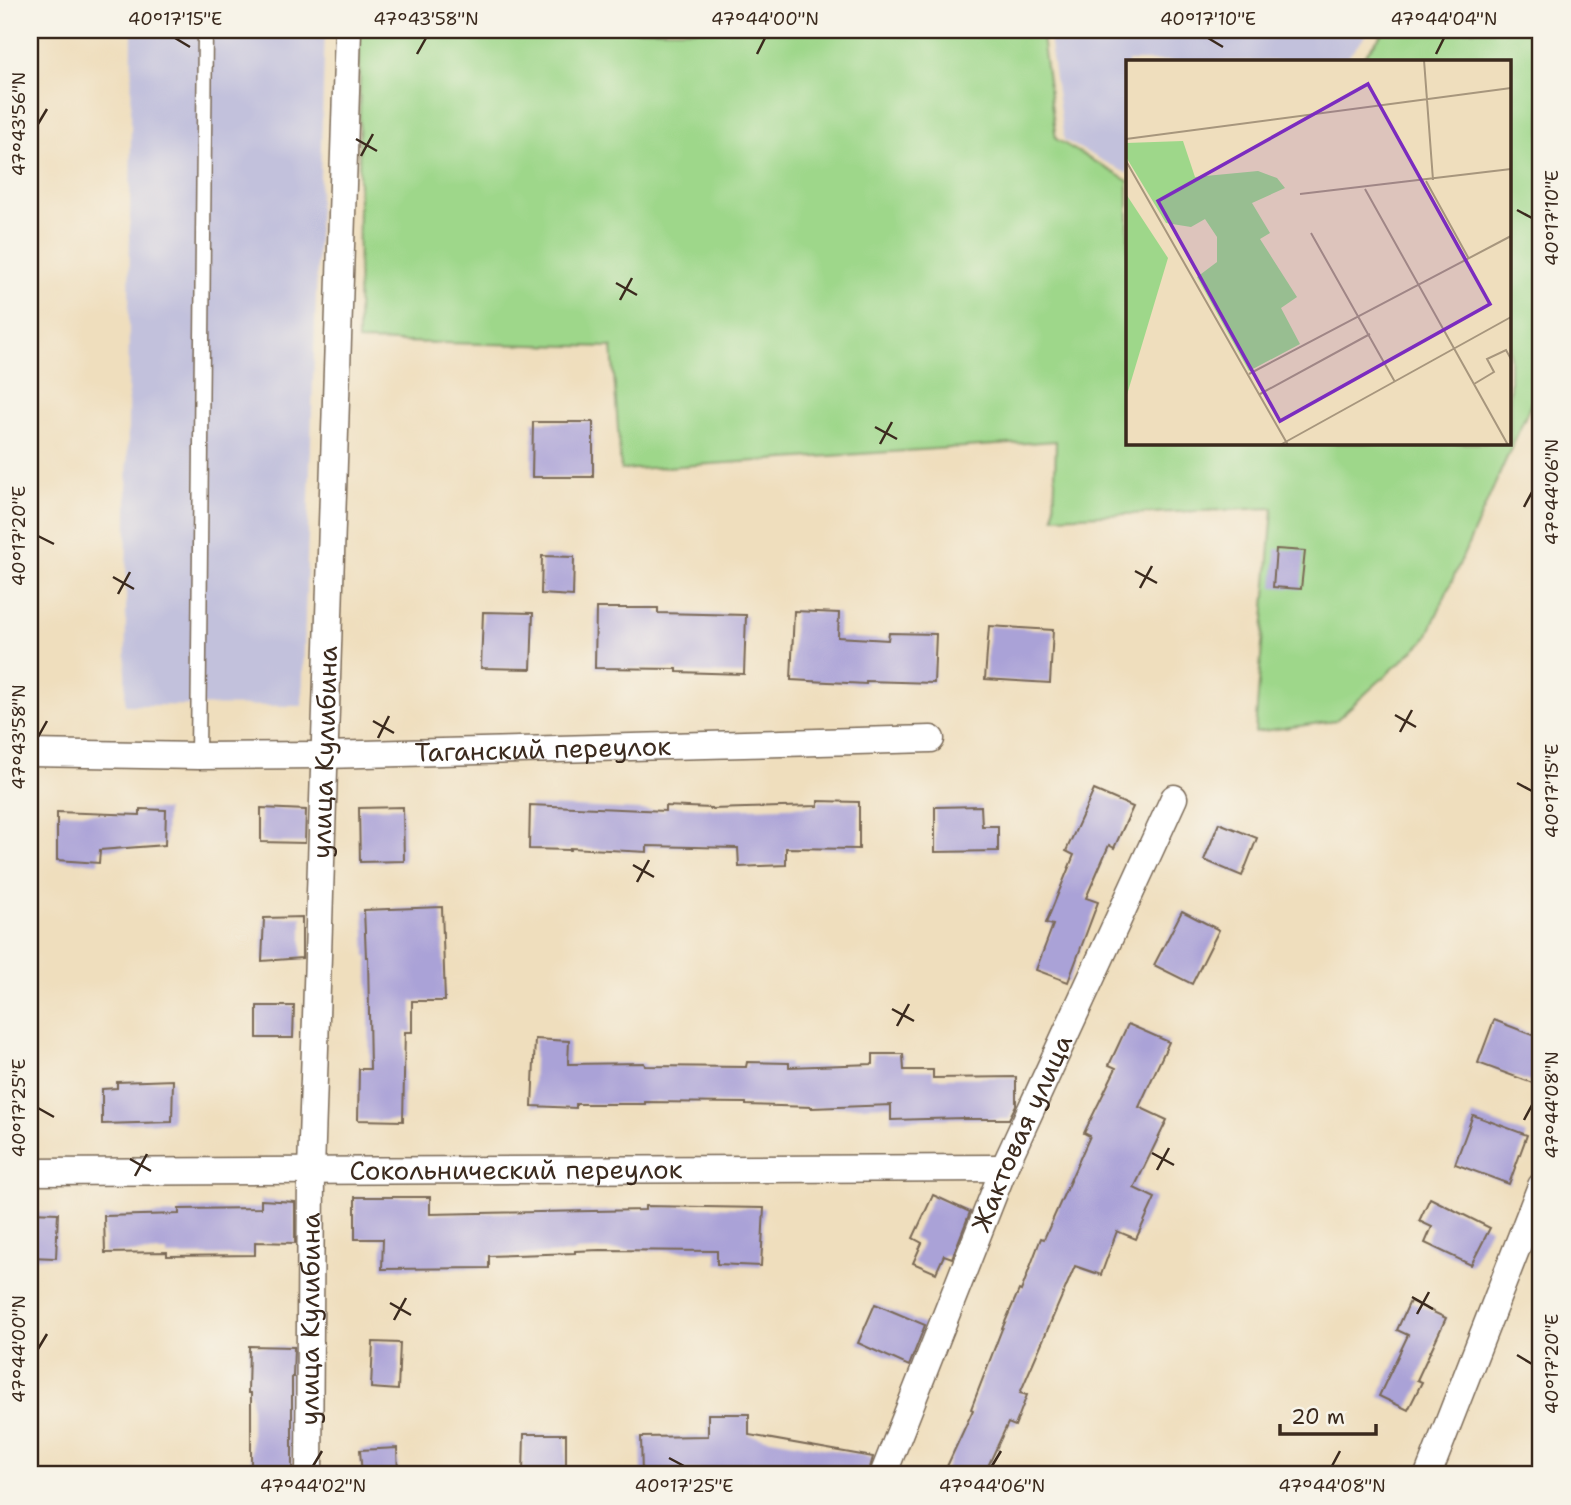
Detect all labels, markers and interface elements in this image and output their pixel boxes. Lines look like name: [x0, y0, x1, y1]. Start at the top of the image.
text: 40°17'15"E: [128, 7, 222, 31]
text: 47°43'58"N: [373, 7, 479, 31]
text: 47°44'00"N: [711, 7, 819, 31]
text: 40°17'10"E: [1160, 7, 1256, 31]
text: 47°44'04"N: [1390, 7, 1498, 31]
inset map: [1126, 60, 1512, 444]
text: 47°43'56"N: [7, 72, 31, 176]
text: 40°17'10"E: [1540, 170, 1564, 266]
text: 47°44'06"N: [1540, 439, 1564, 545]
text: 40°17'20"E: [7, 486, 31, 586]
street label: улица Кулибина: [303, 645, 345, 859]
text: 47°43'58"N: [7, 684, 31, 790]
street label: Таганский переулок: [414, 728, 672, 770]
text: 40°17'15"E: [1540, 744, 1564, 838]
street label: Жактовая улица: [963, 1029, 1080, 1237]
text: 47°44'08"N: [1540, 1051, 1564, 1159]
text: 40°17'25"E: [7, 1058, 31, 1158]
street label: Сокольнический переулок: [349, 1151, 683, 1188]
street label: улица Кулибина: [291, 1212, 328, 1426]
text: 47°44'00"N: [7, 1295, 31, 1403]
text: 40°17'20"E: [1540, 1314, 1564, 1414]
scale bar: [1280, 1393, 1377, 1437]
text: 20 m: [1291, 1403, 1345, 1431]
text: 47°44'02"N: [260, 1474, 366, 1498]
text: 40°17'25"E: [634, 1474, 734, 1498]
text: 47°44'06"N: [939, 1474, 1045, 1498]
text: 47°44'08"N: [1278, 1474, 1386, 1498]

